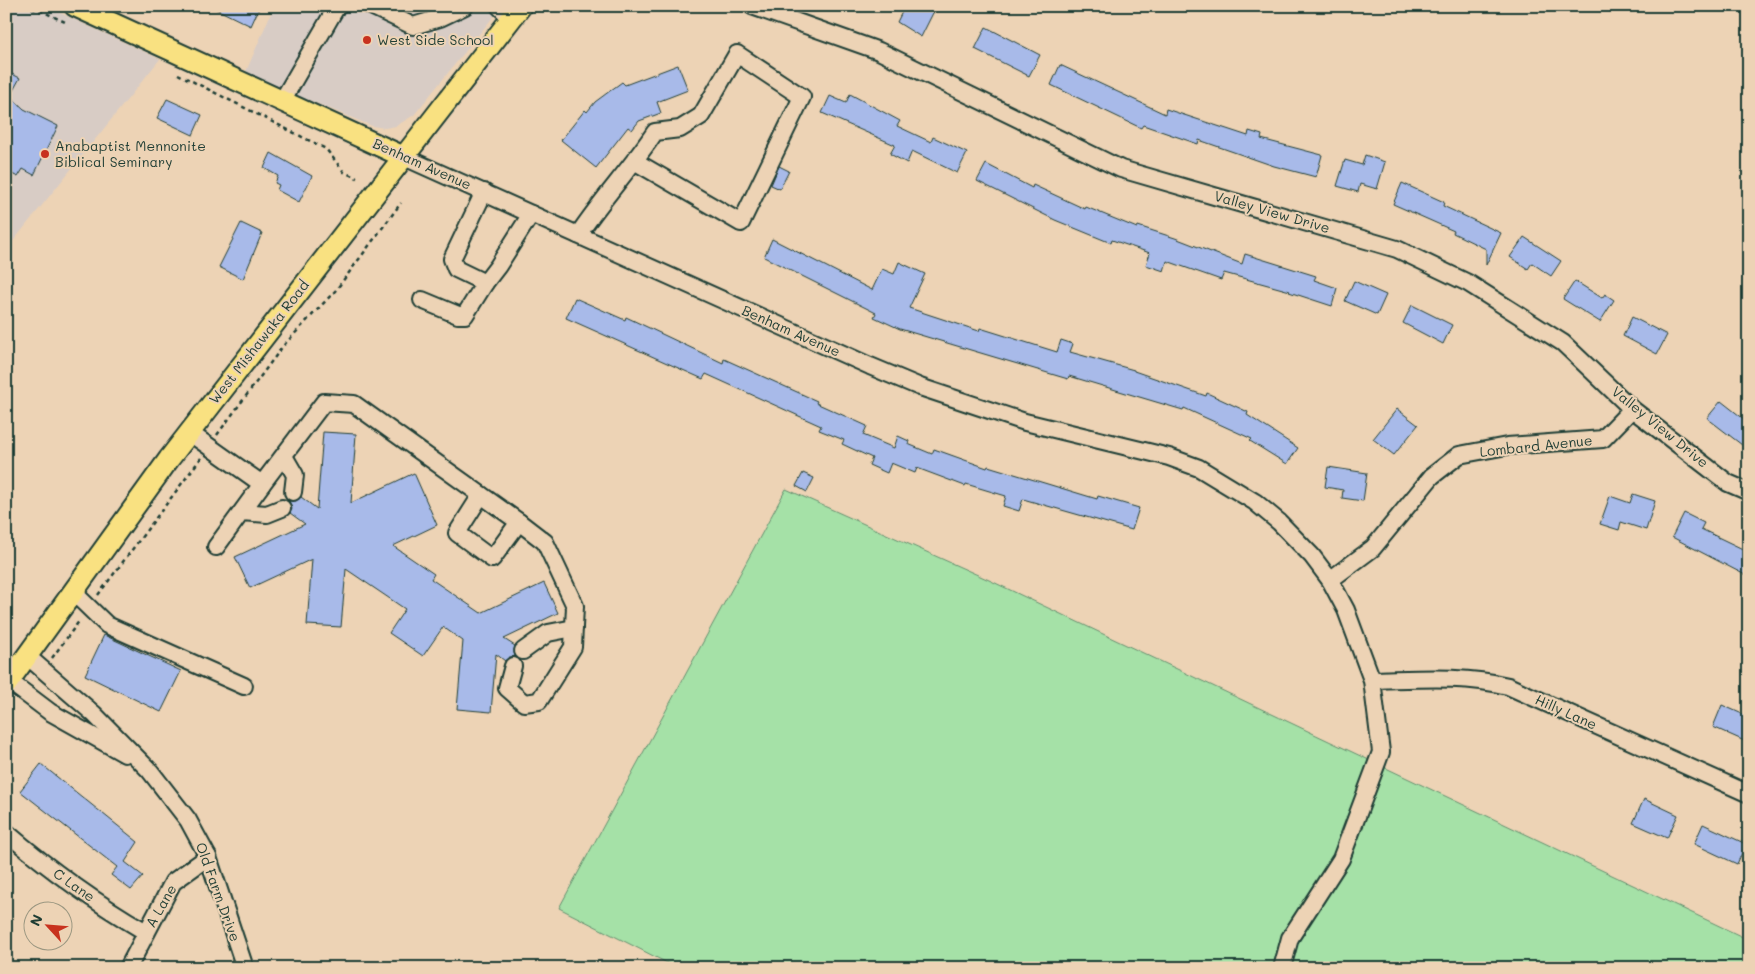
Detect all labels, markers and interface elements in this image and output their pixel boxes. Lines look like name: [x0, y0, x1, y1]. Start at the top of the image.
place label: West Side School: [377, 30, 494, 49]
marker: West Side School: [361, 34, 373, 46]
street label: Benham Avenue: [370, 133, 474, 194]
place label: Anabaptist Mennonite Biblical Seminary: [55, 136, 206, 171]
marker: Anabaptist Mennonite Biblical Seminary: [39, 148, 51, 160]
street label: Valley View Drive: [1212, 186, 1332, 237]
street label: West Mishawaka Road: [204, 276, 313, 408]
street label: Benham Avenue: [739, 300, 843, 361]
street label: Valley View Drive: [1608, 382, 1713, 472]
street label: Lombard Avenue: [1479, 430, 1593, 461]
street label: Hilly Lane: [1532, 690, 1600, 734]
street label: Old Farm Drive: [192, 840, 245, 944]
street label: C Lane: [50, 863, 99, 906]
street label: A Lane: [141, 881, 180, 931]
north arrow: [22, 902, 72, 952]
text: N: [25, 911, 47, 929]

